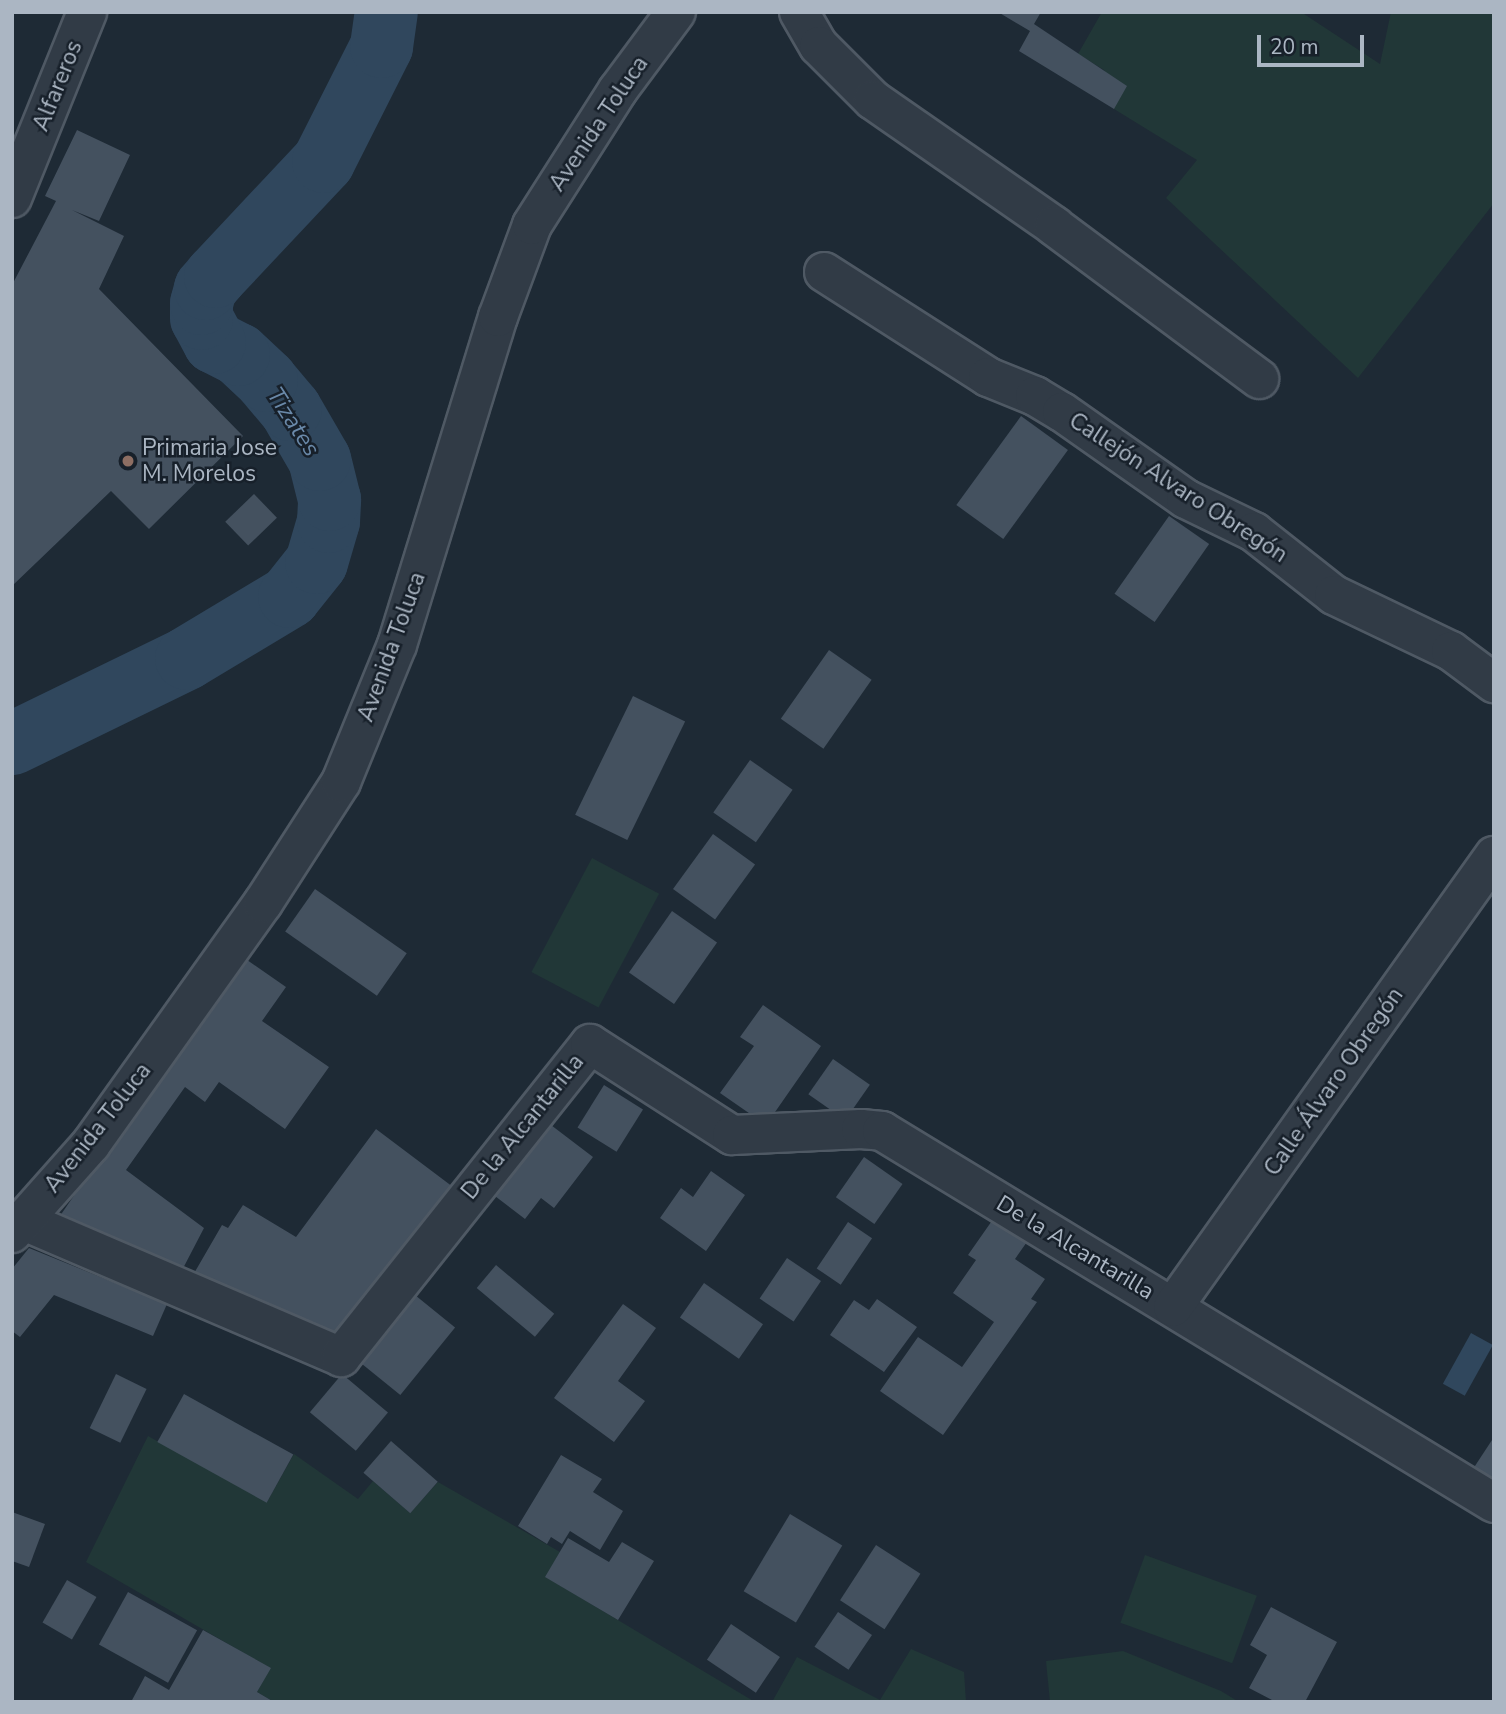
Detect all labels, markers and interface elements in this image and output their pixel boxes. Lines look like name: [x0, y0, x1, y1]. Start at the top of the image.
scale bar: [1261, 21, 1368, 65]
text: 20 m: [1270, 33, 1319, 61]
street label: Alfareros: [27, 37, 89, 135]
street label: Avenida Toluca: [544, 51, 654, 197]
water label: Tizates: [260, 382, 326, 462]
street label: Callejón Alvaro Obregón: [1064, 407, 1292, 569]
place label: Primaria Jose M. Morelos: [142, 434, 277, 488]
marker: Primaria Jose M. Morelos: [120, 453, 136, 469]
street label: Avenida Toluca: [352, 568, 432, 726]
street label: Calle Álvaro Obregón: [1259, 983, 1409, 1181]
street label: De la Alcantarilla: [456, 1049, 590, 1205]
street label: Avenida Toluca: [39, 1058, 157, 1198]
street label: De la Alcantarilla: [991, 1190, 1159, 1306]

